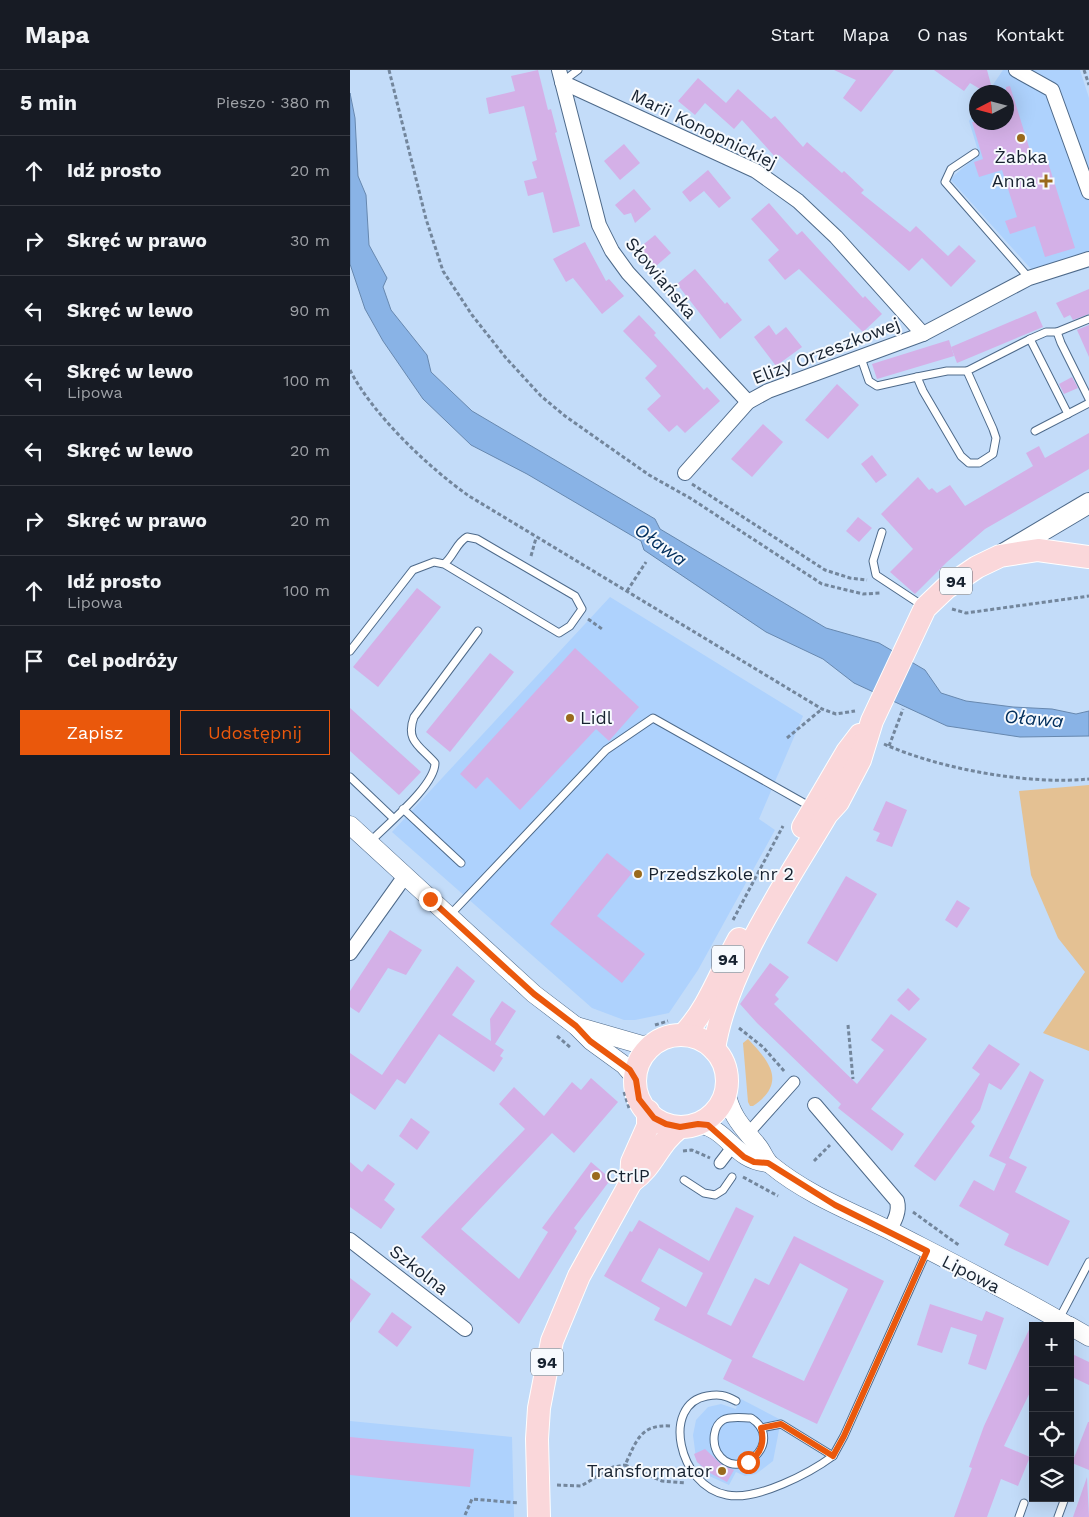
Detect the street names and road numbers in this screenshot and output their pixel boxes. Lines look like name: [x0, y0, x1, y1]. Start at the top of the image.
street label: Marii Konopnickiej: [628, 84, 781, 173]
street label: Słowiańska: [621, 233, 701, 323]
street label: Elizy Orzeszkowej: [749, 313, 903, 388]
road number: 94: [940, 568, 972, 594]
road number: 94: [712, 946, 744, 972]
street label: Szkolna: [386, 1240, 453, 1299]
street label: Lipowa: [939, 1250, 1004, 1297]
road number: 94: [531, 1348, 563, 1375]

